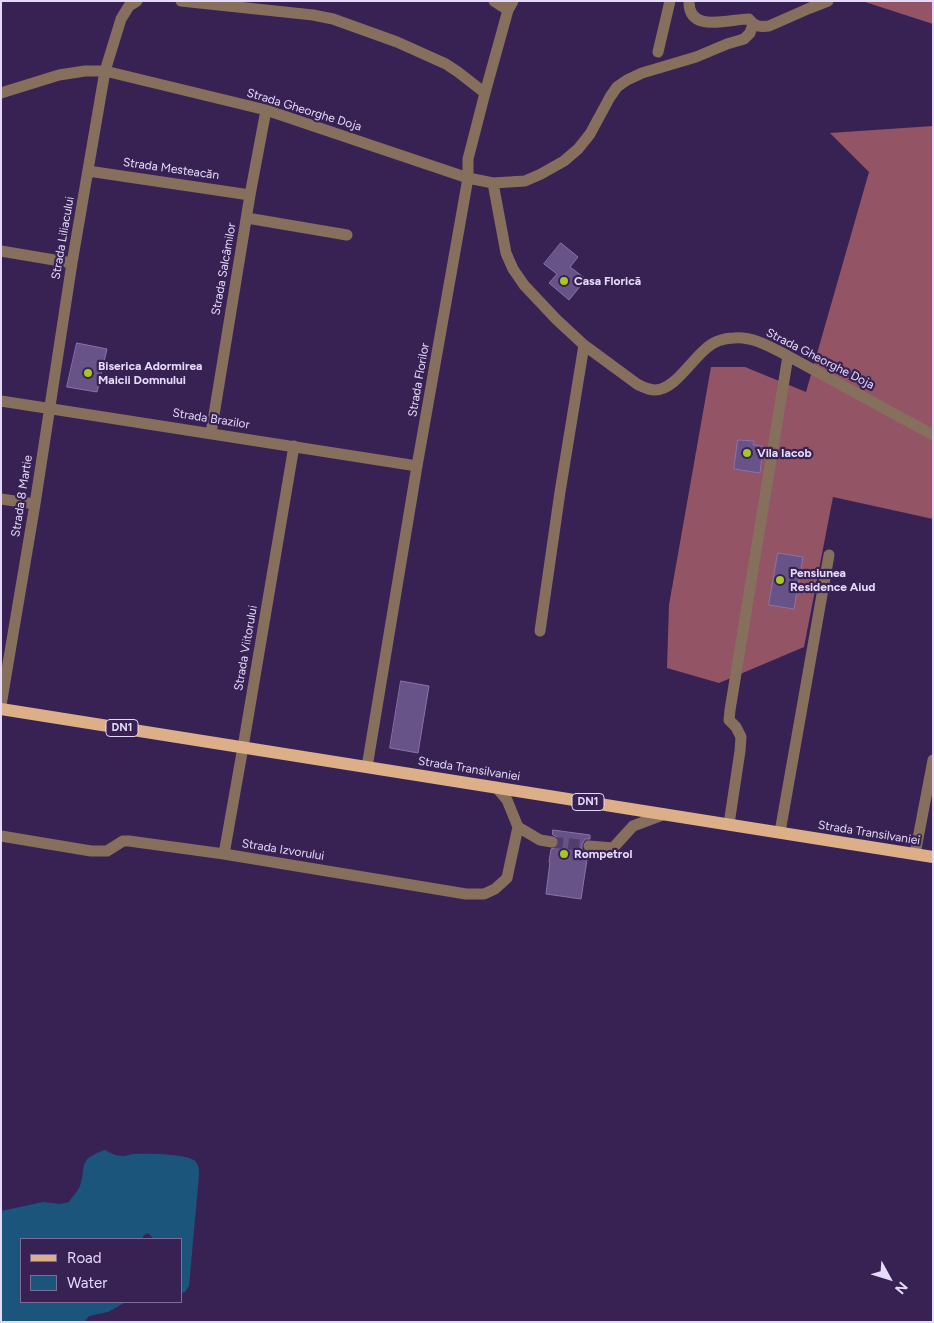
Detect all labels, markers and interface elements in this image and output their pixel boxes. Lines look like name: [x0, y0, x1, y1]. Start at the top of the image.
street label: Strada Gheorghe Doja: [245, 86, 363, 134]
street label: Strada Mesteacăn: [122, 155, 220, 183]
street label: Strada Liliacului: [49, 195, 77, 281]
street label: Strada Salcâmilor: [209, 222, 239, 316]
place label: Casa Florică: [574, 274, 641, 288]
marker: Casa Florică: [558, 275, 570, 287]
street label: Strada Gheorghe Doja: [764, 325, 876, 393]
street label: Strada Florilor: [405, 342, 433, 418]
place label: Biserica Adormirea Maicii Domnului: [98, 359, 203, 387]
marker: Biserica Adormirea Maicii Domnului: [82, 367, 94, 379]
street label: Strada Brazilor: [171, 406, 251, 432]
place label: Vila Iacob: [757, 446, 812, 460]
marker: Vila Iacob: [741, 447, 753, 459]
street label: Strada 8 Martie: [8, 454, 36, 538]
place label: Pensiunea Residence Aiud: [790, 566, 875, 594]
marker: Pensiunea Residence Aiud: [774, 574, 786, 586]
street label: Strada Viitorului: [231, 604, 261, 692]
road number: DN1: [106, 720, 138, 736]
street label: Strada Transilvaniei: [417, 754, 521, 784]
road number: DN1: [572, 794, 604, 810]
street label: Strada Transilvaniei: [817, 818, 921, 848]
street label: Strada Izvorului: [241, 836, 325, 864]
place label: Rompetrol: [574, 847, 632, 861]
marker: Rompetrol: [558, 848, 570, 860]
legend: [20, 1238, 182, 1303]
text: Road: [67, 1249, 102, 1267]
north arrow: [864, 1253, 914, 1303]
text: Water: [67, 1274, 107, 1292]
text: N: [891, 1278, 911, 1297]

